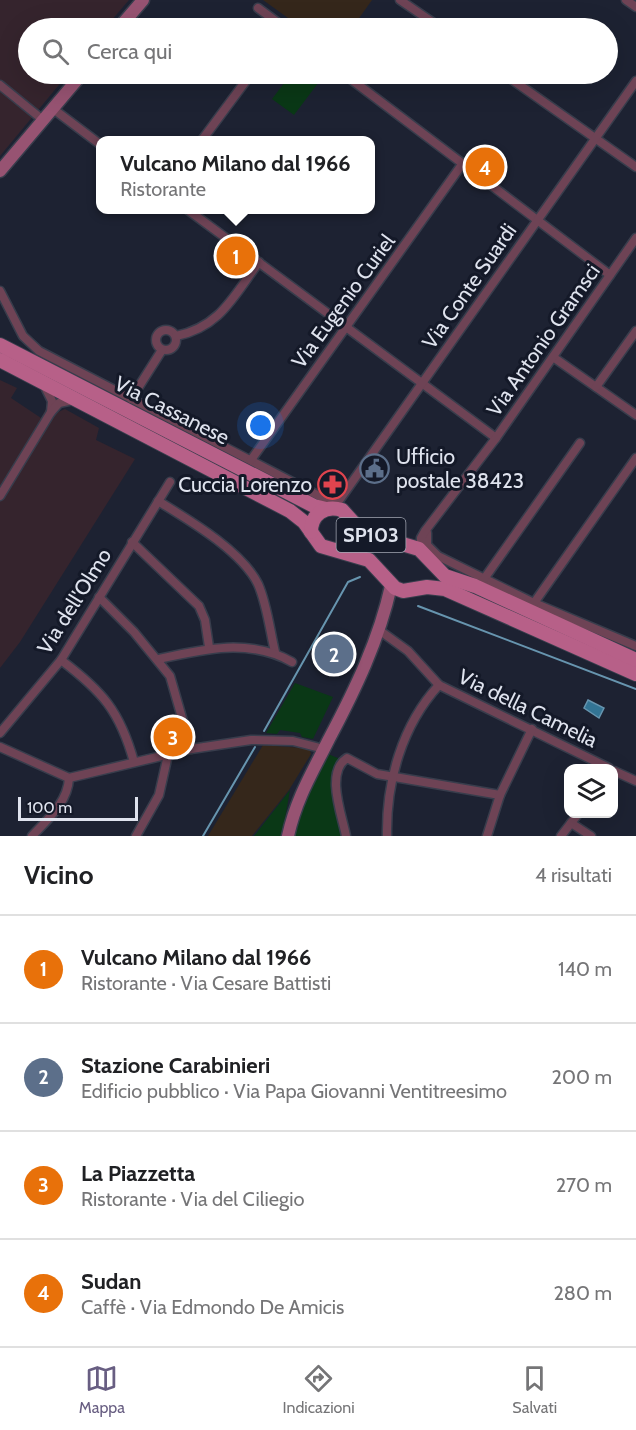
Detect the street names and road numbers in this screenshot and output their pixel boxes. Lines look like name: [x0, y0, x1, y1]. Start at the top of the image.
street label: Via Conte Suardi: [417, 219, 521, 353]
street label: Via Eugenio Curiel: [286, 229, 400, 373]
street label: Via Antonio Gramsci: [481, 259, 605, 421]
street label: Via Cassanese: [110, 370, 234, 450]
road number: SP103: [336, 518, 406, 552]
street label: Via dell'Olmo: [32, 544, 116, 658]
street label: Via della Camelia: [454, 663, 602, 753]

